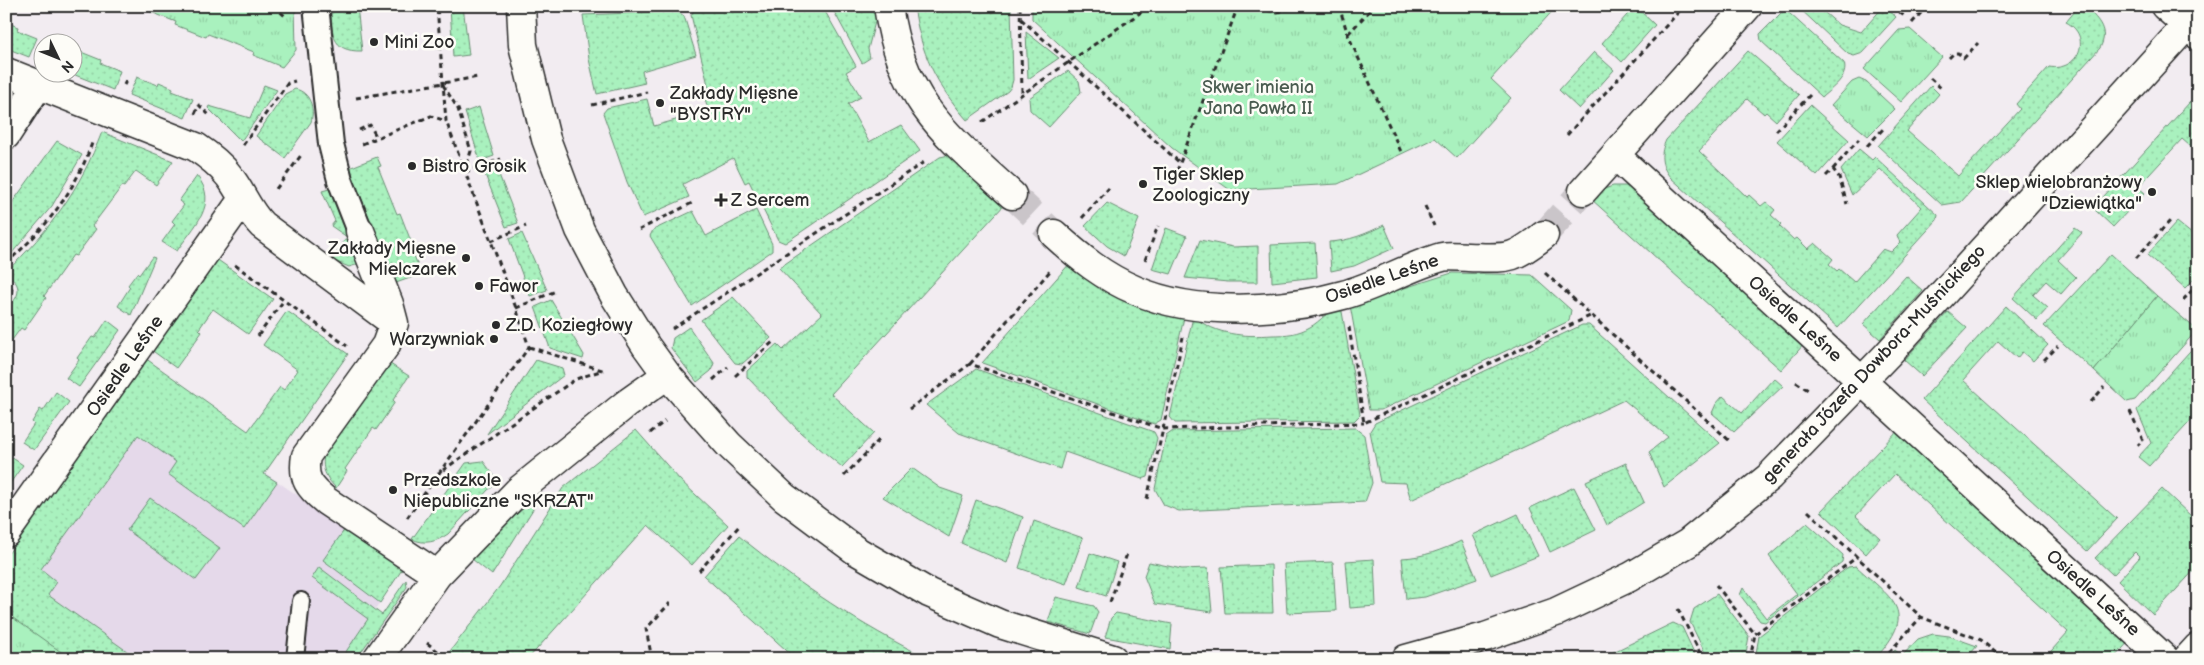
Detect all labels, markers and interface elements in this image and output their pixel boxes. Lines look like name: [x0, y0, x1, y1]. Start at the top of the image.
north arrow: [32, 32, 82, 82]
place label: Mini Zoo: [384, 32, 454, 53]
marker: Mini Zoo: [368, 36, 380, 48]
text: N: [57, 57, 77, 76]
park label: Skwer imienia Jana Pawła II: [1202, 77, 1314, 119]
place label: Zakłady Mięsne "BYSTRY": [669, 83, 798, 125]
marker: Zakłady Mięsne "BYSTRY": [654, 97, 666, 109]
place label: Bistro Grosik: [422, 156, 526, 177]
marker: Bistro Grosik: [406, 160, 418, 172]
place label: Tiger Sklep Zoologiczny: [1152, 164, 1251, 206]
place label: Sklep wielobranżowy "Dziewiątka": [1975, 172, 2143, 214]
marker: Tiger Sklep Zoologiczny: [1137, 178, 1149, 190]
marker: Sklep wielobranżowy "Dziewiątka": [2146, 186, 2158, 198]
place label: Z Sercem: [730, 190, 809, 211]
marker: Z Sercem: [715, 194, 727, 206]
place label: Zakłady Mięsne Mielczarek: [327, 238, 456, 280]
street label: generała Józefa Dowbora-Muśnickiego: [1758, 240, 1990, 488]
street label: Osiedle Leśne: [1323, 250, 1442, 308]
marker: Zakłady Mięsne Mielczarek: [460, 252, 472, 264]
street label: Osiedle Leśne: [1744, 272, 1846, 367]
place label: Fawor: [489, 276, 539, 297]
marker: Fawor: [473, 280, 485, 292]
street label: Osiedle Leśne: [82, 311, 168, 421]
place label: Z.D. Koziegłowy: [505, 315, 634, 336]
marker: Z.D. Koziegłowy: [490, 319, 502, 331]
place label: Warzywniak: [389, 329, 484, 350]
marker: Warzywniak: [488, 333, 500, 345]
place label: Przedszkole Niepubliczne "SKRZAT": [403, 470, 594, 512]
marker: Przedszkole Niepubliczne "SKRZAT": [387, 484, 399, 496]
street label: Osiedle Leśne: [2042, 546, 2144, 641]

